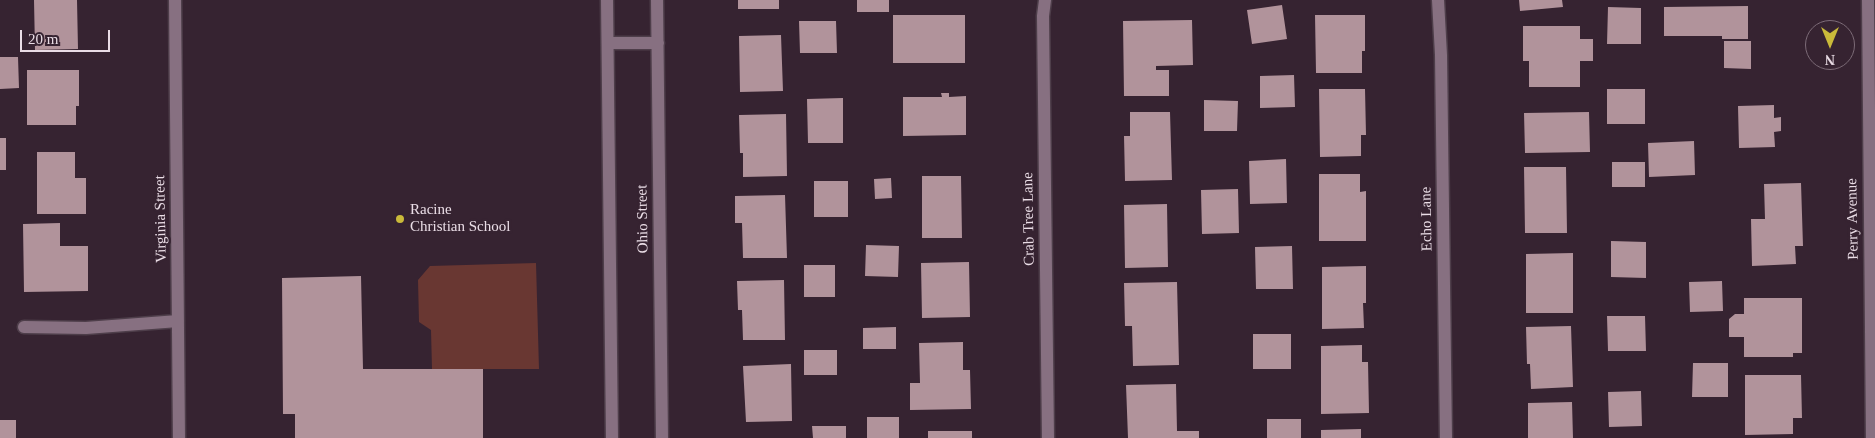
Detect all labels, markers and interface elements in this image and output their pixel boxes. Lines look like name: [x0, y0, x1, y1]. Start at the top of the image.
scale bar: [22, 20, 112, 52]
north arrow: [1805, 20, 1855, 70]
text: 20 m: [28, 31, 58, 47]
text: N: [1825, 52, 1835, 67]
street label: Crab Tree Lane: [1019, 172, 1039, 266]
street label: Virginia Street: [151, 175, 171, 263]
street label: Perry Avenue: [1843, 178, 1863, 260]
street label: Ohio Street: [633, 184, 653, 254]
street label: Echo Lane: [1417, 187, 1437, 251]
place label: Racine Christian School: [410, 201, 510, 236]
marker: Racine Christian School: [394, 213, 406, 225]

